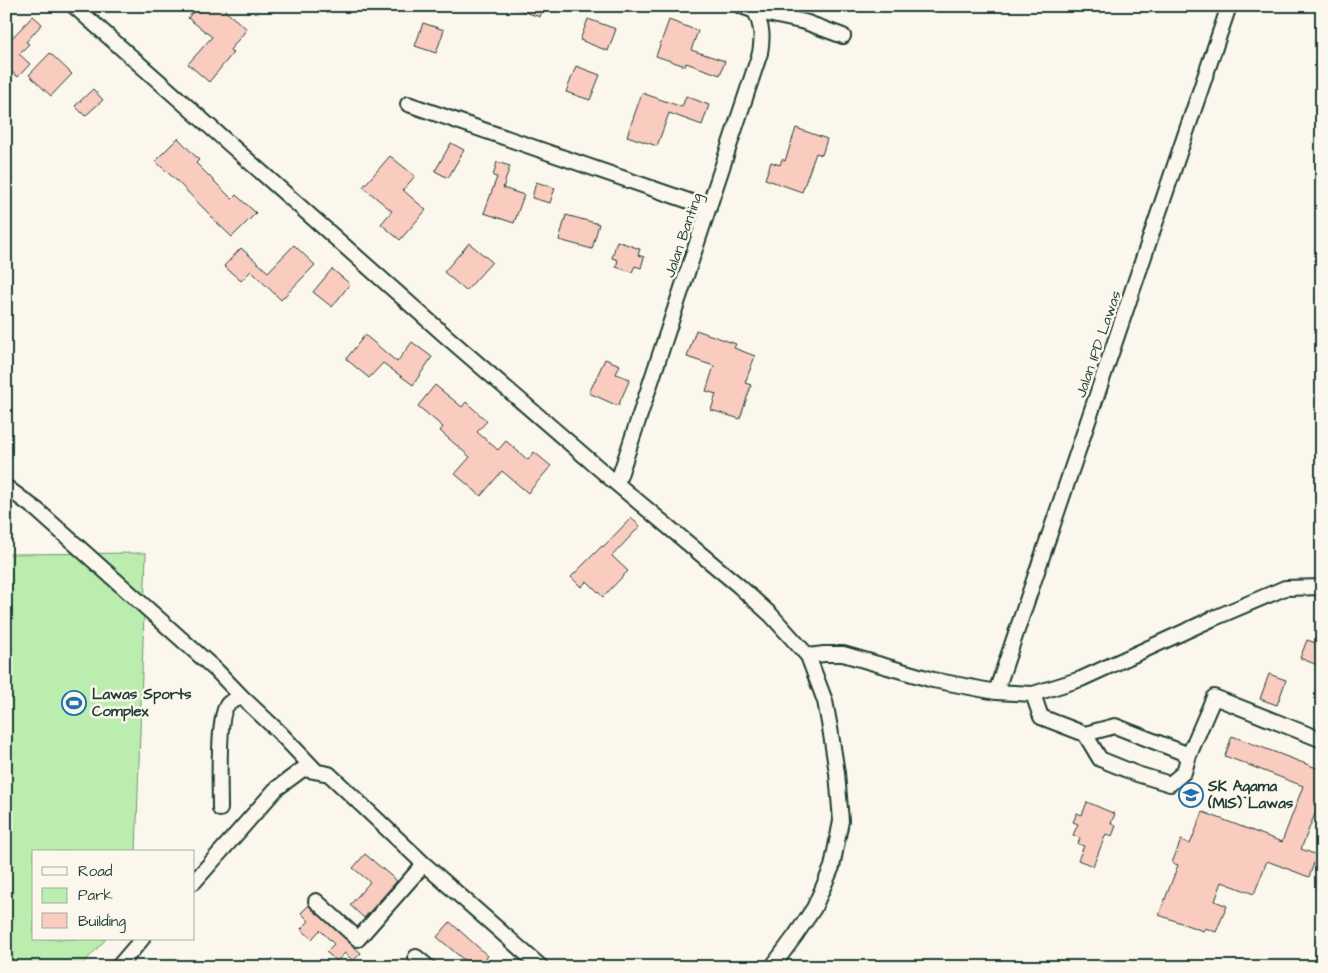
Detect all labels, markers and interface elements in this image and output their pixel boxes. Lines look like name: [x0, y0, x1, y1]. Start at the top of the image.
street label: Jalan Banting: [659, 190, 709, 281]
street label: Jalan IPD Lawas: [1070, 287, 1127, 401]
place label: Lawas Sports Complex: [92, 684, 192, 722]
sports icon: Lawas Sports Complex: [61, 690, 87, 716]
place label: SK Agama (MIS) Lawas: [1207, 776, 1294, 814]
school or university icon: SK Agama (MIS) Lawas: [1178, 782, 1204, 808]
legend: [32, 850, 195, 940]
text: Road: [78, 861, 113, 882]
text: Park: [78, 885, 113, 906]
text: Building: [78, 911, 126, 933]

